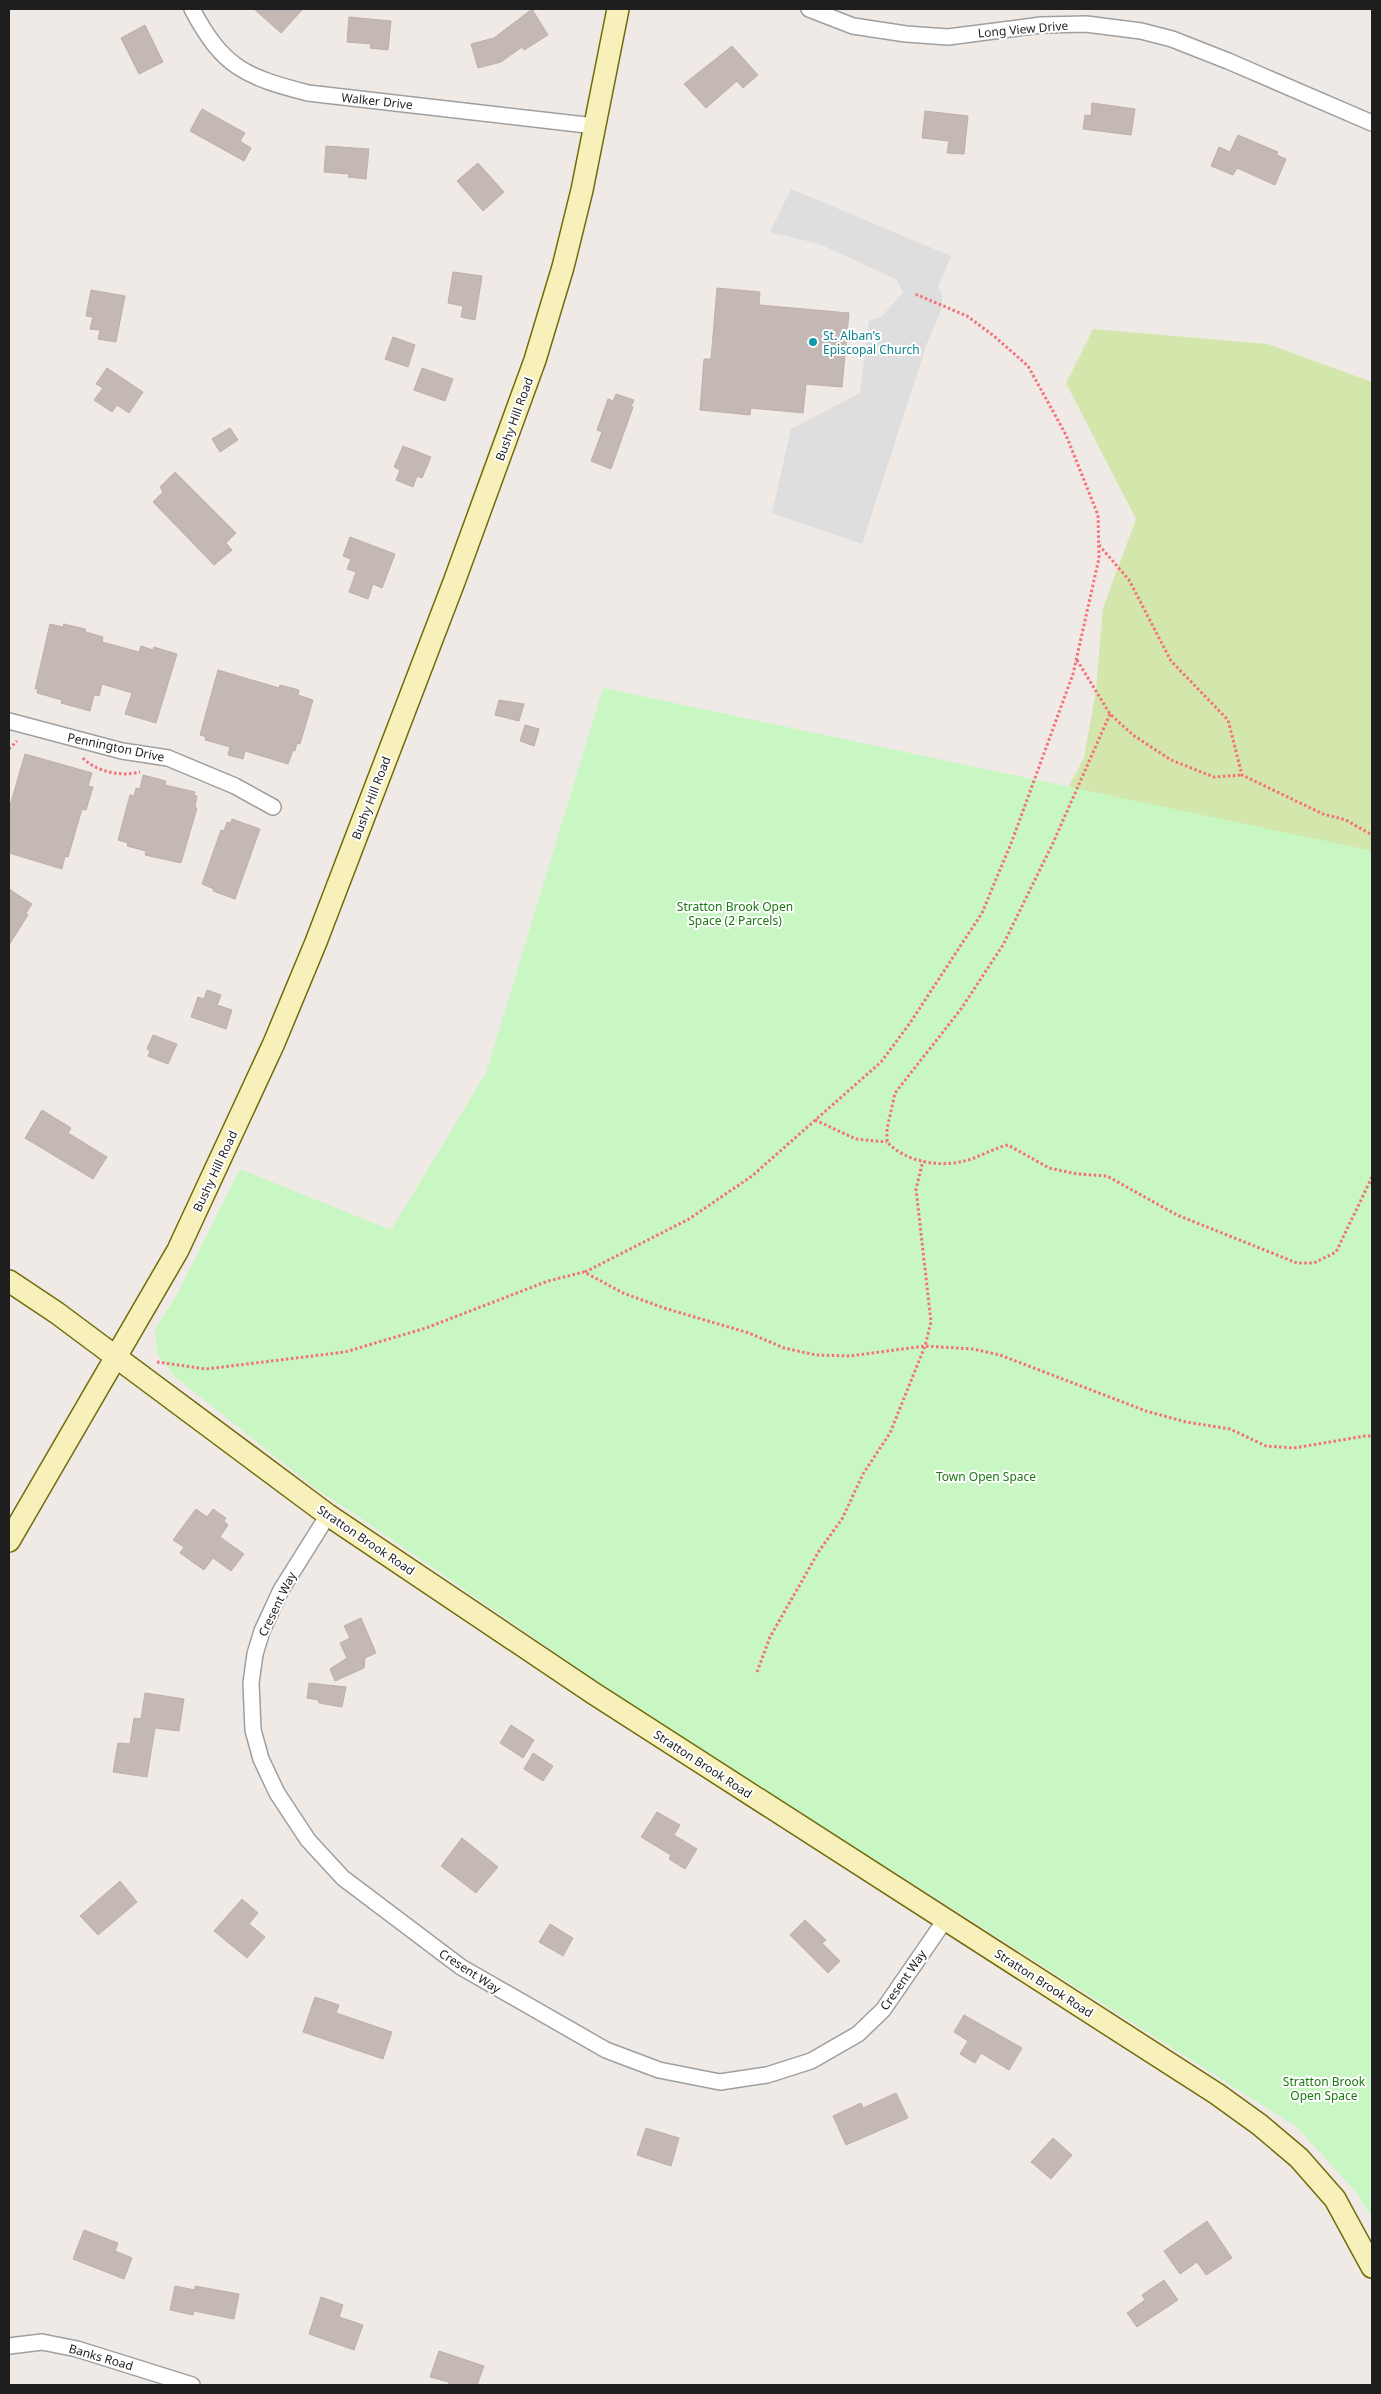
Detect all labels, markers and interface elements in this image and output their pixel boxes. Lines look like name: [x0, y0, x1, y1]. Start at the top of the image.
street label: Long View Drive: [977, 17, 1069, 41]
street label: Walker Drive: [340, 89, 414, 113]
place label: St. Alban's Episcopal Church: [823, 327, 920, 358]
marker: St. Alban's Episcopal Church: [807, 336, 819, 348]
street label: Bushy Hill Road: [491, 375, 537, 463]
street label: Pennington Drive: [66, 728, 166, 766]
street label: Bushy Hill Road: [347, 754, 395, 842]
park label: Stratton Brook Open Space (2 Parcels): [677, 898, 793, 929]
street label: Bushy Hill Road: [189, 1128, 241, 1214]
park label: Town Open Space: [936, 1468, 1036, 1485]
street label: Stratton Brook Road: [314, 1501, 418, 1579]
street label: Cresent Way: [254, 1568, 300, 1639]
street label: Stratton Brook Road: [650, 1726, 756, 1802]
street label: Cresent Way: [436, 1945, 505, 1998]
street label: Stratton Brook Road: [991, 1945, 1097, 2021]
street label: Cresent Way: [876, 1946, 931, 2014]
park label: Stratton Brook Open Space: [1283, 2073, 1366, 2104]
street label: Banks Road: [67, 2340, 135, 2374]

